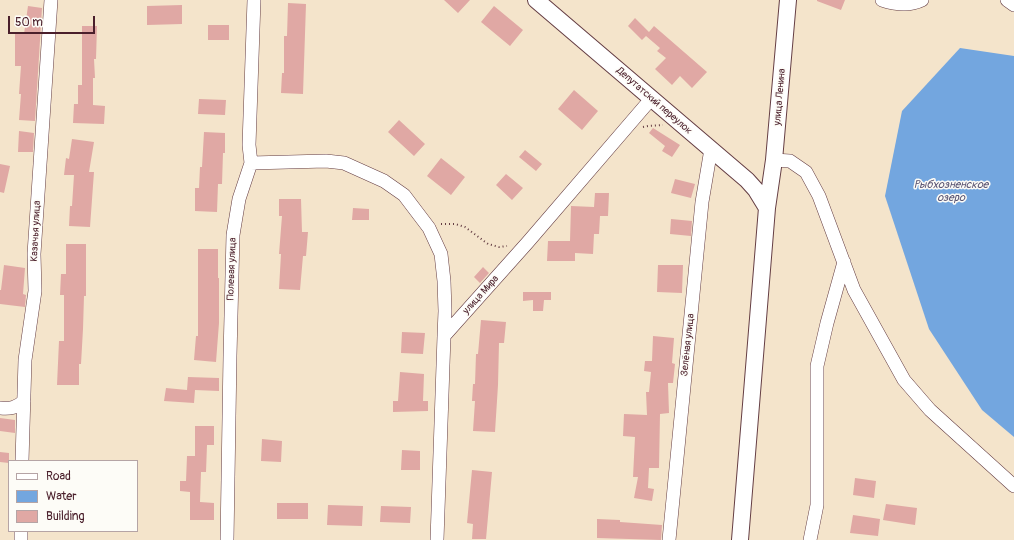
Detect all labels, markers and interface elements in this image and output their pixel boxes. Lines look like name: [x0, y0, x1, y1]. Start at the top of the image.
scale bar: [10, 8, 97, 34]
text: 50 m: [15, 15, 43, 30]
street label: Депутатский переулок: [614, 65, 694, 137]
street label: улица Ленина: [772, 68, 788, 126]
water label: Рыбхозненское озеро: [914, 178, 988, 204]
street label: Казачья улица: [28, 200, 44, 262]
street label: Полевая улица: [225, 237, 239, 301]
street label: улица Мира: [460, 273, 502, 317]
street label: Зелёная улица: [679, 313, 697, 377]
legend: [8, 460, 138, 532]
text: Road: [46, 469, 71, 484]
text: Water: [46, 489, 77, 504]
text: Building: [46, 509, 85, 524]

